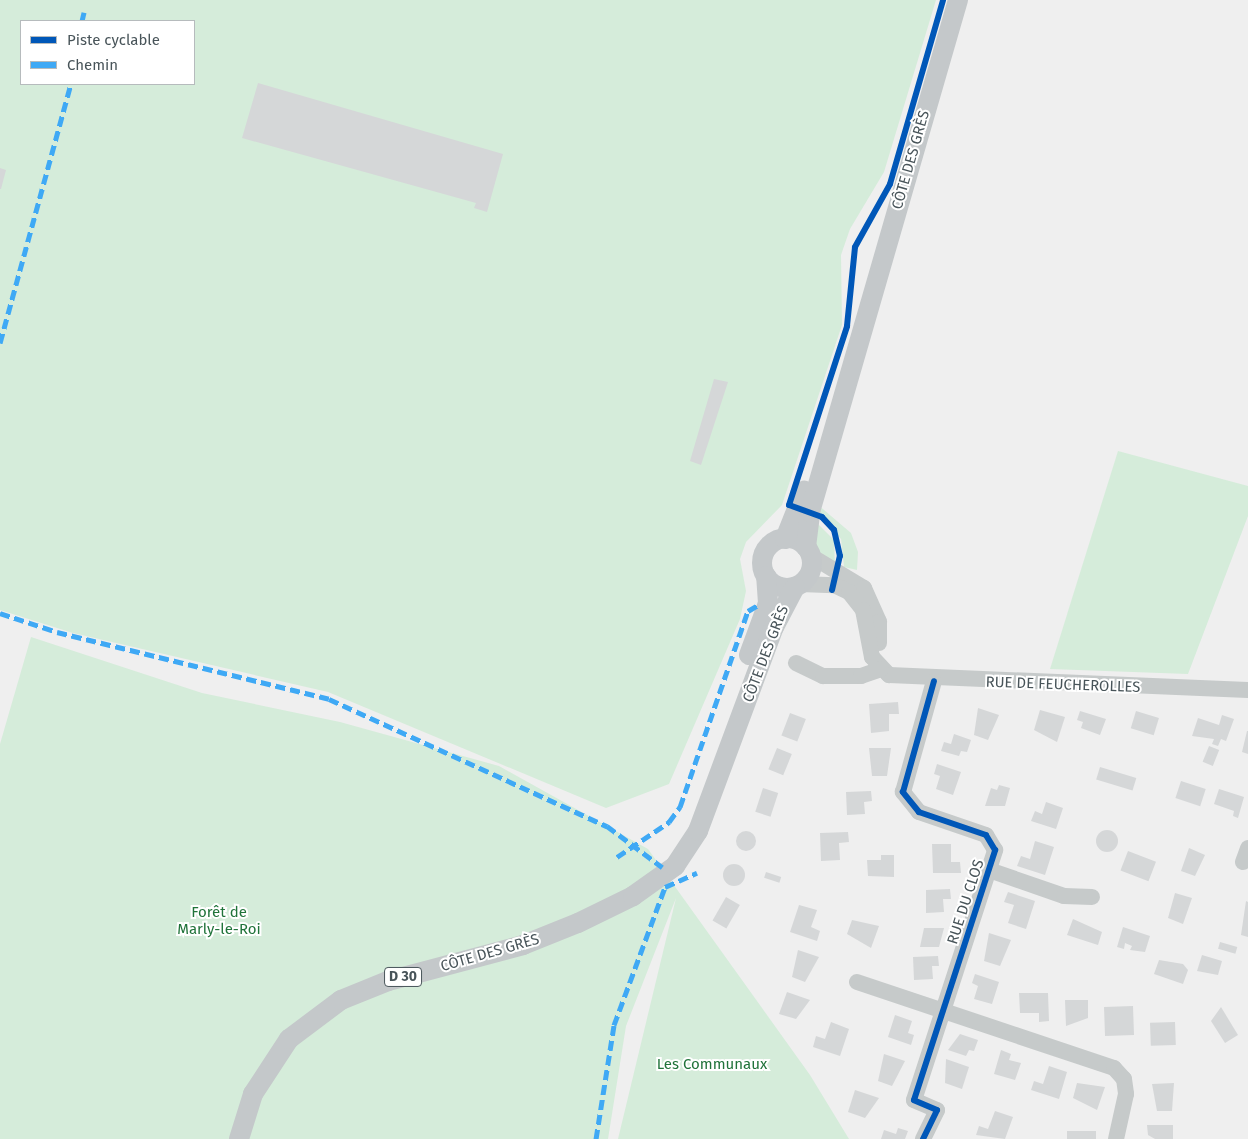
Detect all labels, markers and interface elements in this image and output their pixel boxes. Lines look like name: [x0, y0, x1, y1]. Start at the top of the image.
legend: [20, 20, 195, 85]
text: Piste cyclable: [67, 31, 160, 49]
text: Chemin: [67, 56, 118, 74]
street label: CÔTE DES GRÈS: [888, 109, 934, 211]
street label: CÔTE DES GRÈS: [739, 603, 793, 705]
street label: RUE DE FEUCHEROLLES: [985, 673, 1141, 697]
street label: RUE DU CLOS: [944, 857, 988, 947]
park label: Forêt de Marly-le-Roi: [177, 903, 261, 938]
street label: CÔTE DES GRÈS: [439, 930, 541, 976]
road number: D 30: [383, 966, 423, 989]
park label: Les Communaux: [657, 1056, 767, 1074]

